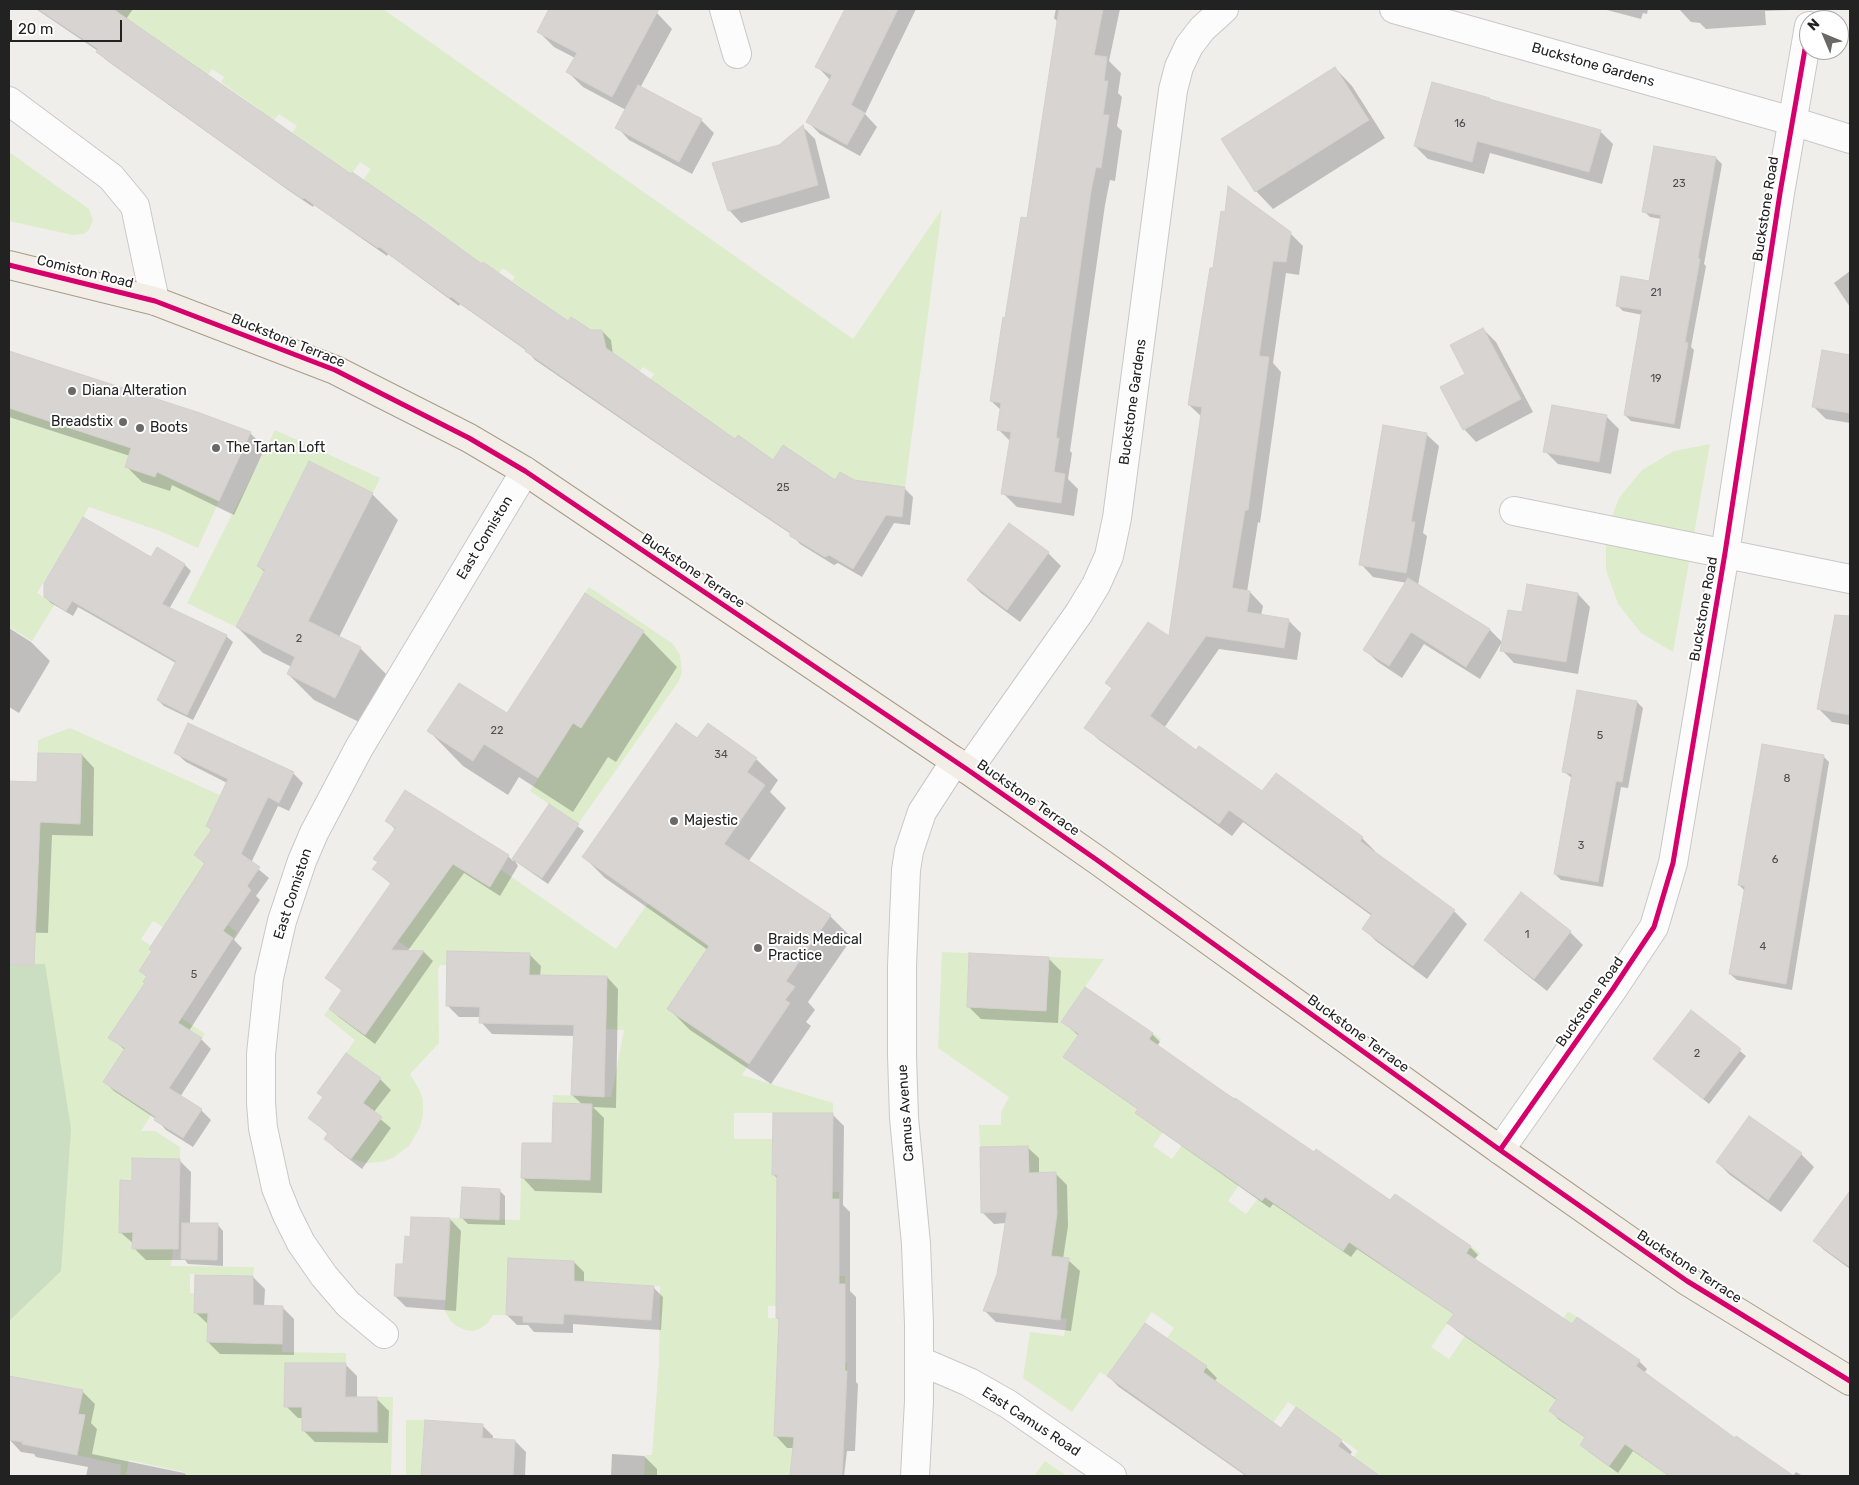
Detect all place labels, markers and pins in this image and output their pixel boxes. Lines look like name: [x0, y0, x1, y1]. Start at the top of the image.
place label: Diana Alteration: [82, 383, 187, 399]
marker: Diana Alteration: [66, 385, 78, 397]
place label: Breadstix: [51, 414, 113, 430]
marker: Breadstix: [117, 416, 129, 428]
place label: Boots: [150, 420, 188, 436]
marker: Boots: [134, 422, 146, 434]
place label: The Tartan Loft: [226, 440, 325, 456]
marker: The Tartan Loft: [210, 442, 222, 454]
place label: Majestic: [684, 813, 738, 829]
marker: Majestic: [668, 815, 680, 827]
place label: Braids Medical Practice: [768, 932, 862, 964]
marker: Braids Medical Practice: [752, 942, 764, 954]

